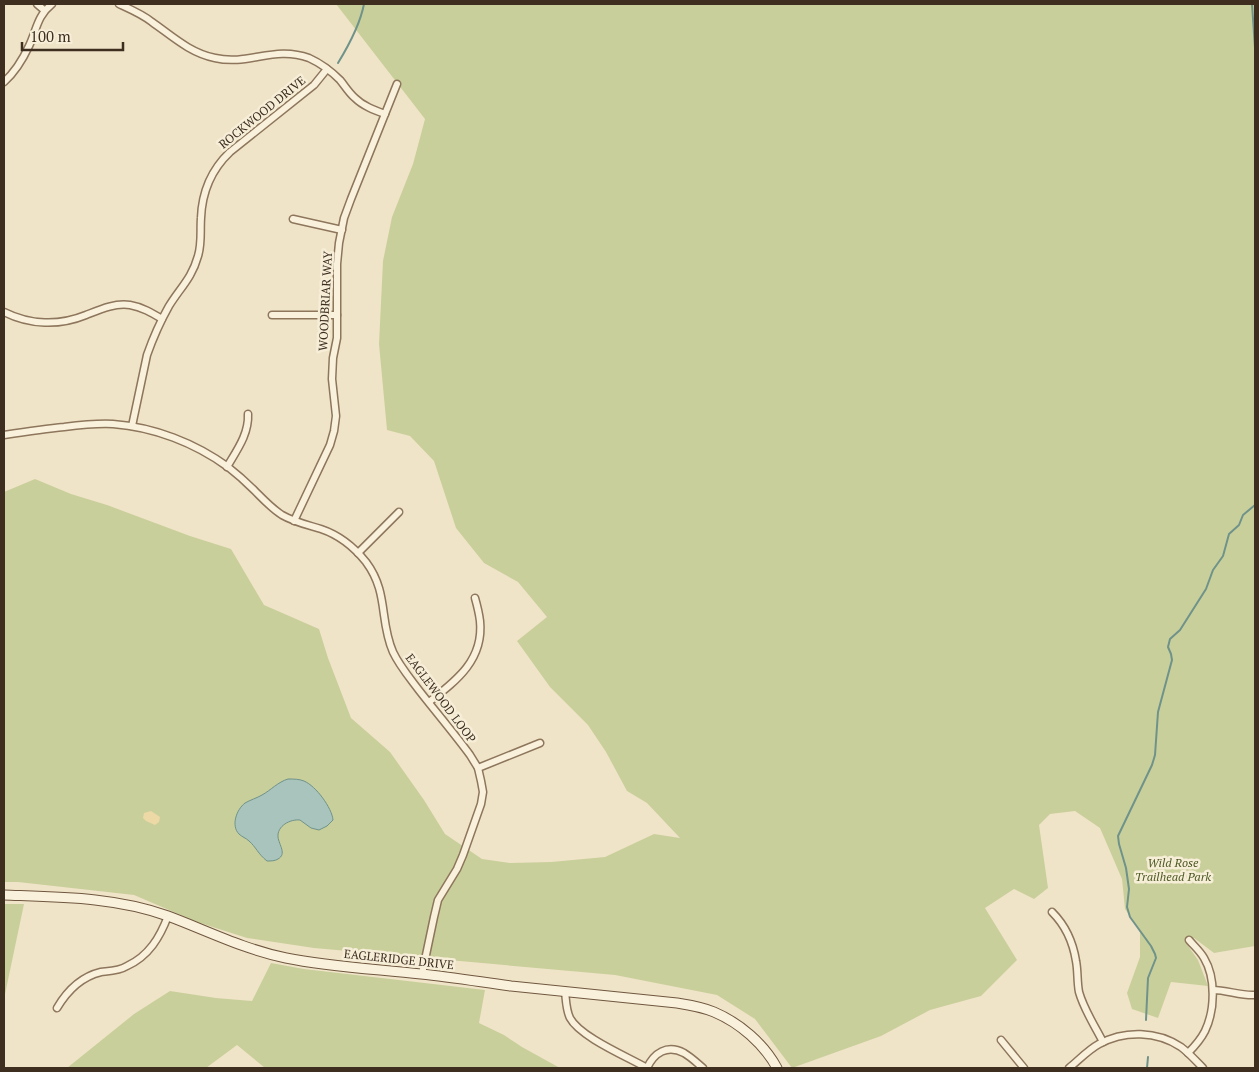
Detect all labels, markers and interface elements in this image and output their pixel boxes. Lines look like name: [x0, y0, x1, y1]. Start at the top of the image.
scale bar: [22, 20, 124, 52]
text: 100 m: [30, 26, 71, 46]
street label: ROCKWOOD DRIVE: [216, 72, 308, 152]
street label: WOODBRIAR WAY: [315, 250, 335, 351]
street label: EAGLEWOOD LOOP: [403, 651, 479, 745]
park label: Wild Rose Trailhead Park: [1135, 855, 1211, 884]
street label: EAGLERIDGE DRIVE: [343, 946, 455, 972]

